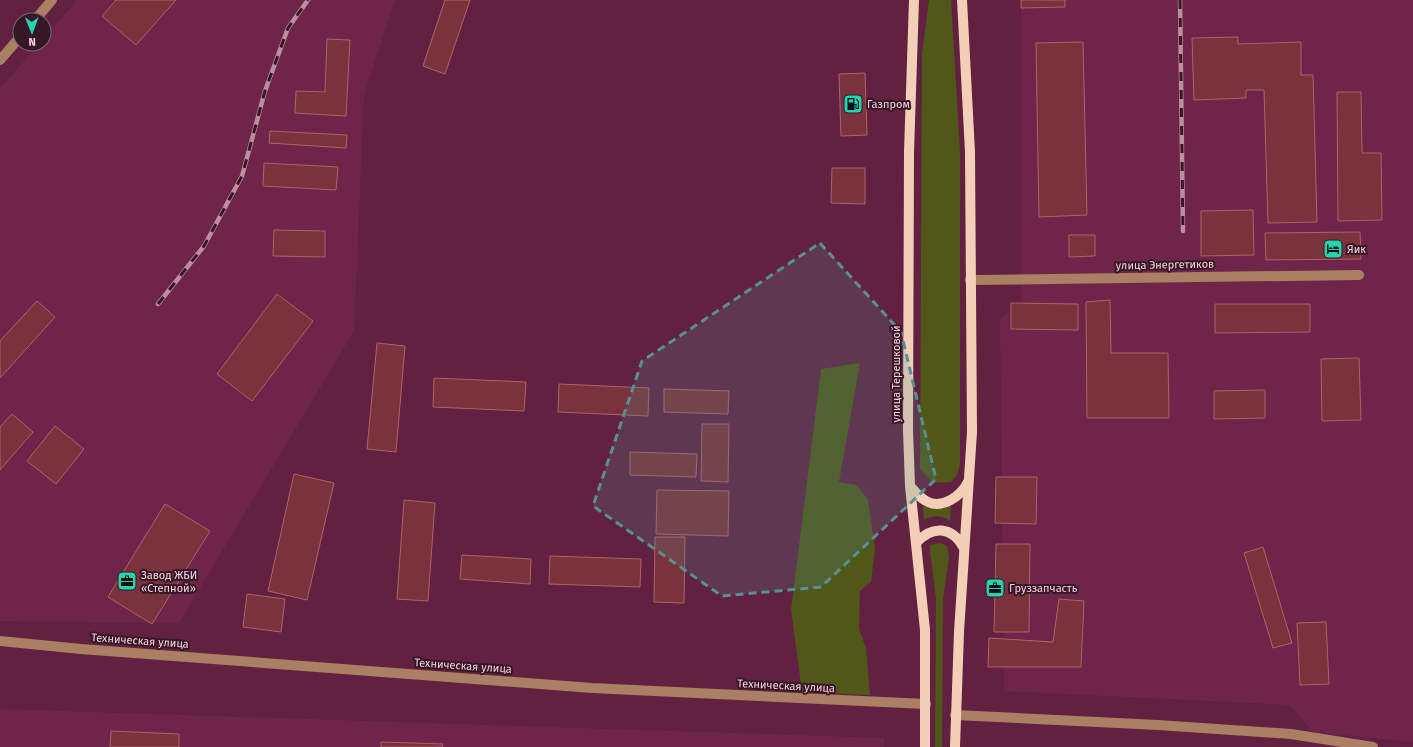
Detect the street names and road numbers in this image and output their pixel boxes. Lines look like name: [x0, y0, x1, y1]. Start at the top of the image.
street label: улица Энергетиков: [1116, 258, 1214, 272]
street label: улица Терешковой: [890, 325, 903, 423]
street label: Техническая улица: [91, 631, 189, 651]
street label: Техническая улица: [414, 656, 512, 676]
street label: Техническая улица: [737, 677, 835, 695]

